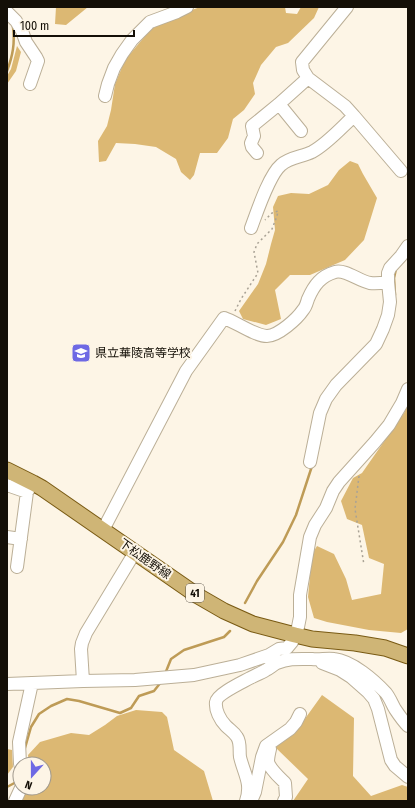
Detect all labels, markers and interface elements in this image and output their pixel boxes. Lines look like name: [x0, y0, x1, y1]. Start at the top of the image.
scale bar: [14, 12, 134, 38]
text: 100 m: [20, 19, 49, 33]
school or university icon: 県立華陵高等学校: [70, 342, 92, 364]
place label: 県立華陵高等学校: [95, 346, 191, 360]
street label: 下松鹿野線: [116, 536, 174, 582]
road number: 41: [186, 584, 204, 602]
north arrow: [12, 756, 52, 796]
text: N: [23, 778, 34, 792]

